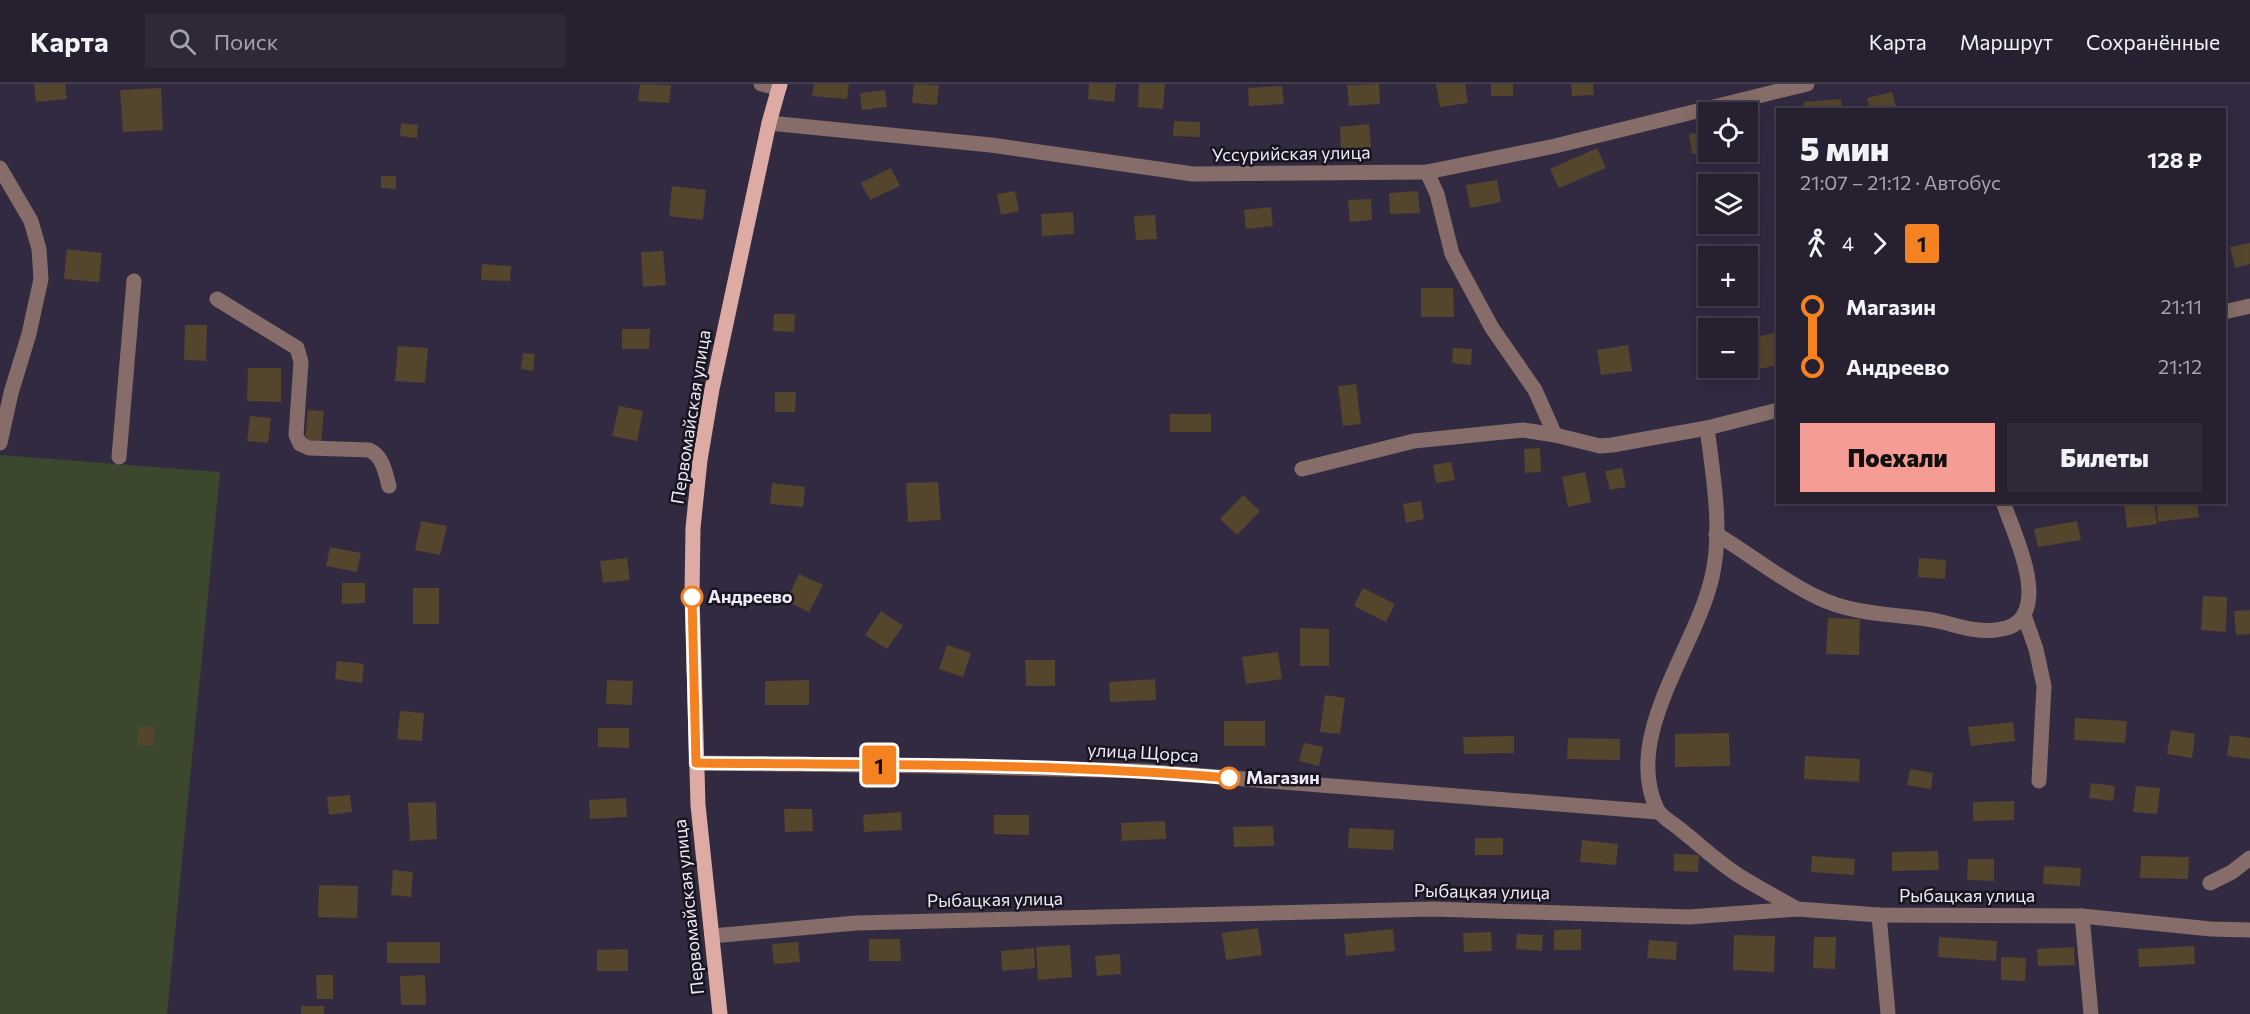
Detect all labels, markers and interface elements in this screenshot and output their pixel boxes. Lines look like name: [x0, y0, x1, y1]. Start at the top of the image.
search box: [145, 14, 565, 68]
text: Карта: [30, 24, 109, 58]
icon: search: [166, 25, 199, 58]
text: Поиск: [214, 28, 278, 55]
text: Карта: [1869, 29, 1927, 54]
text: Маршрут: [1960, 29, 2053, 54]
text: Сохранённые: [2086, 29, 2220, 54]
map controls: [1698, 102, 1758, 378]
button: locate: [1698, 102, 1758, 162]
text: 5 мин: [1800, 127, 1889, 168]
street label: Уссурийская улица: [1211, 141, 1371, 165]
text: 128 ₽: [2147, 146, 2202, 173]
text: 21:07 – 21:12 · Автобус: [1800, 170, 2001, 194]
button: layers: [1698, 174, 1758, 234]
icon: walk: [1800, 227, 1833, 260]
icon: forward: [1863, 227, 1896, 260]
text: 4: [1842, 231, 1854, 255]
text: 1: [1917, 231, 1927, 256]
button: +: [1698, 246, 1758, 306]
text: Магазин: [1846, 293, 1936, 320]
text: 21:11: [2161, 294, 2202, 318]
button: −: [1698, 318, 1758, 378]
street label: Первомайская улица: [665, 328, 715, 506]
text: Андреево: [1846, 353, 1949, 380]
text: 21:12: [2158, 354, 2202, 378]
button: Поехали: [1800, 423, 1995, 492]
button: Билеты: [2007, 423, 2202, 492]
place label: Андреево: [708, 585, 793, 607]
marker: Андреево: [681, 586, 703, 608]
street label: улица Щорса: [1087, 738, 1199, 766]
line badge: 1: [860, 746, 898, 784]
text: 1: [874, 753, 884, 778]
place label: Магазин: [1246, 766, 1320, 788]
marker: Магазин: [1218, 767, 1240, 789]
street label: Первомайская улица: [668, 818, 708, 996]
street label: Рыбацкая улица: [1414, 879, 1550, 903]
street label: Рыбацкая улица: [1899, 884, 2035, 906]
street label: Рыбацкая улица: [927, 887, 1063, 911]

